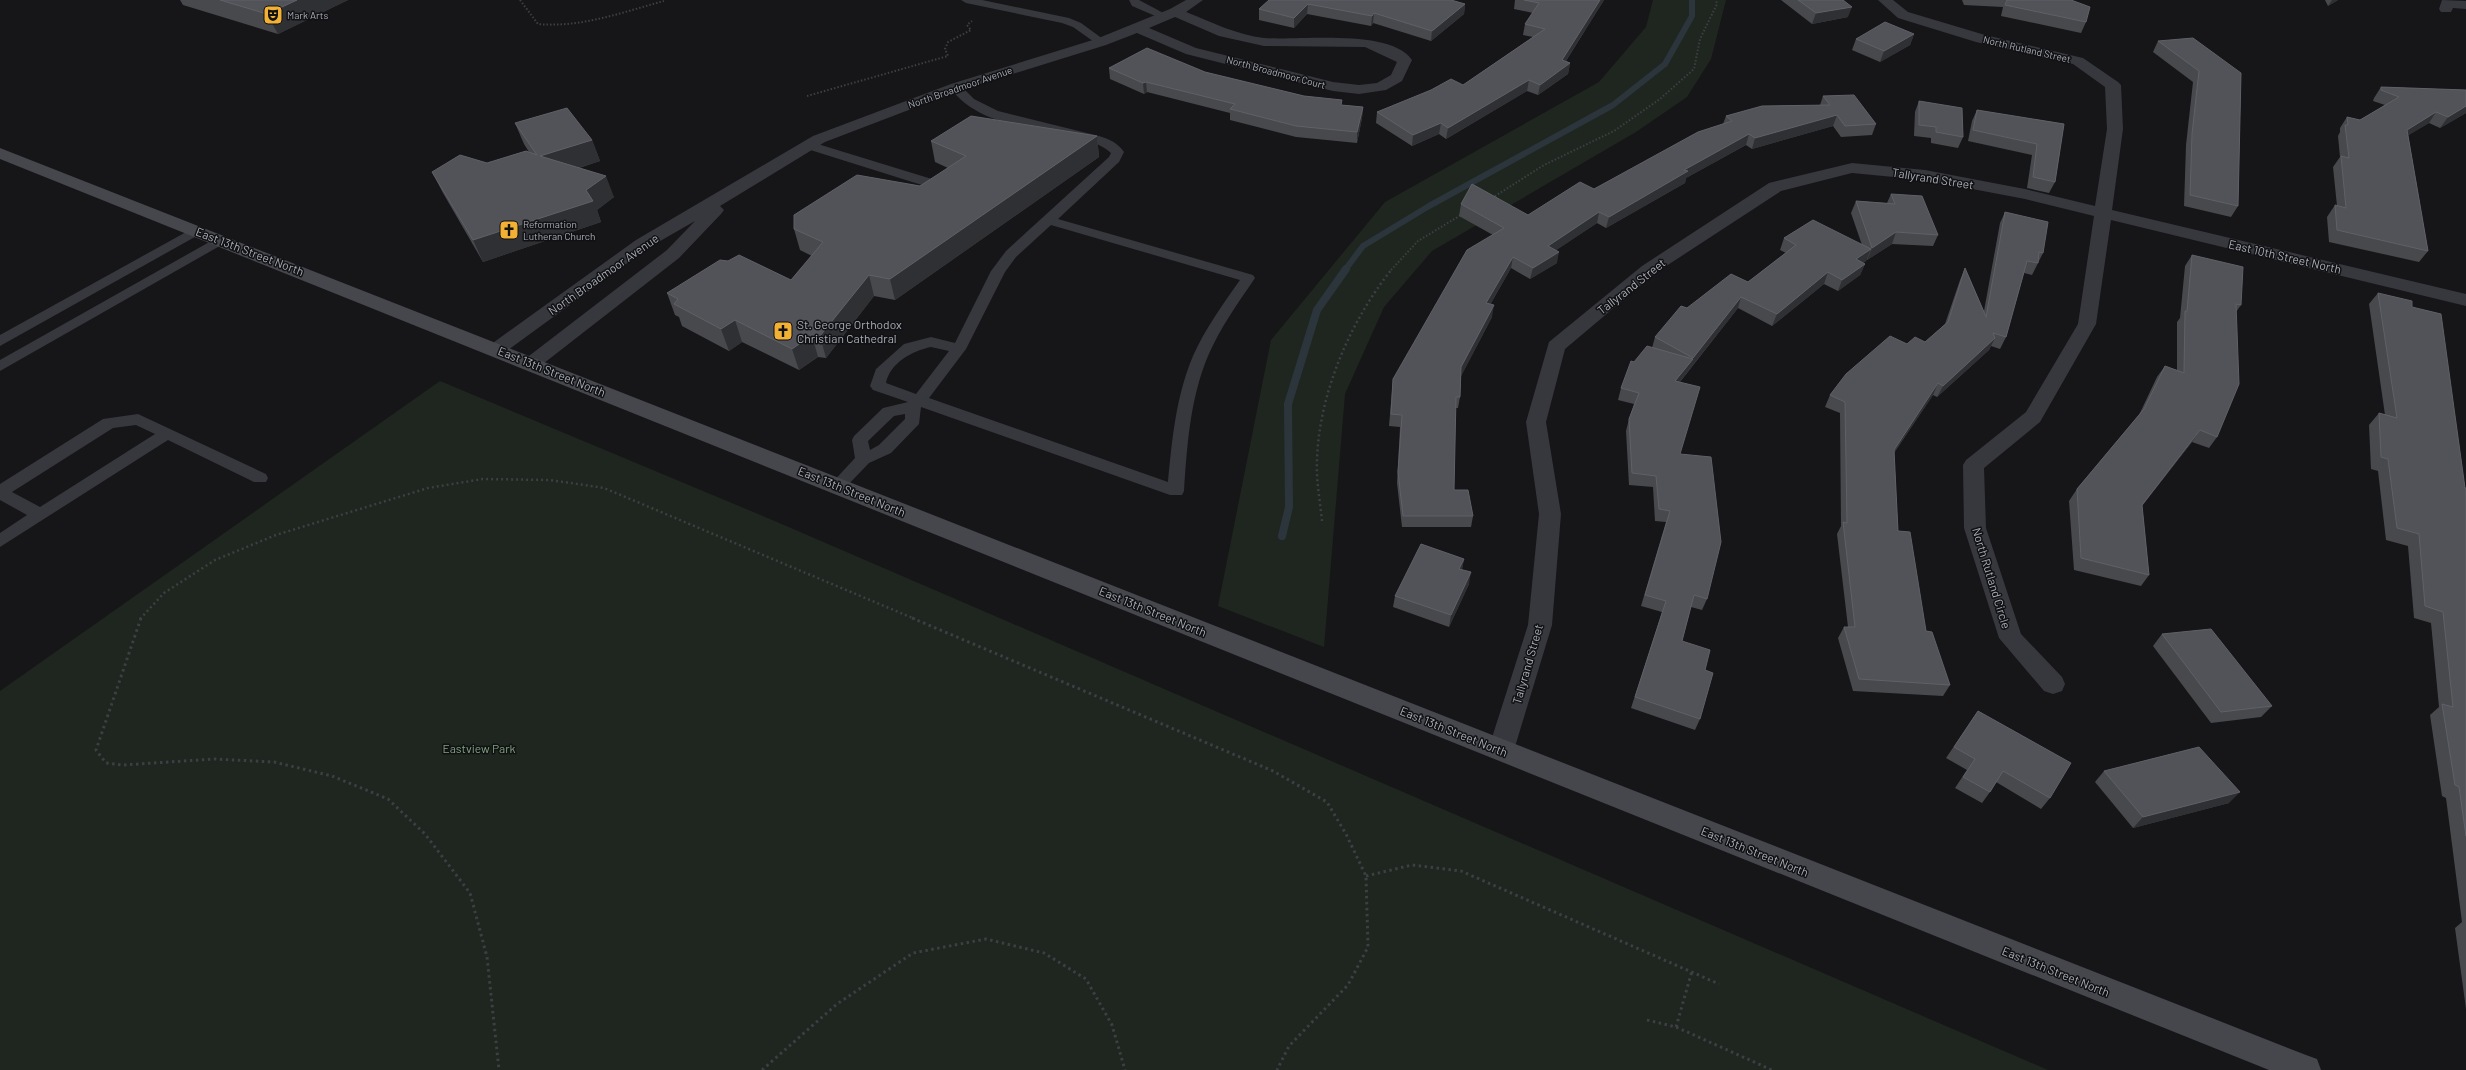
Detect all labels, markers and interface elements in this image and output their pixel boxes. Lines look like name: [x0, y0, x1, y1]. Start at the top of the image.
theatre icon: Mark Arts: [262, 4, 284, 26]
place label: Mark Arts: [287, 9, 328, 21]
street label: North Rutland Street: [1982, 33, 2072, 65]
street label: North Broadmoor Court: [1225, 53, 1327, 91]
street label: North Broadmoor Avenue: [906, 64, 1014, 110]
street label: Tallyrand Street: [1891, 165, 1975, 191]
place label: Reformation Lutheran Church: [523, 218, 595, 242]
church icon: Reformation Lutheran Church: [498, 219, 520, 241]
street label: East 13th Street North: [194, 224, 306, 278]
street label: North Broadmoor Avenue: [545, 231, 661, 317]
street label: East 10th Street North: [2227, 236, 2343, 276]
street label: Tallyrand Street: [1594, 255, 1668, 317]
place label: St. George Orthodox Christian Cathedral: [797, 317, 902, 345]
church icon: St. George Orthodox Christian Cathedral: [772, 320, 794, 342]
street label: East 13th Street North: [496, 343, 608, 399]
street label: East 13th Street North: [796, 463, 908, 519]
street label: North Rutland Circle: [1970, 526, 2014, 630]
street label: East 13th Street North: [1097, 583, 1209, 639]
street label: Tallyrand Street: [1509, 622, 1545, 706]
street label: East 13th Street North: [1398, 703, 1510, 759]
park label: Eastview Park: [442, 741, 516, 755]
street label: East 13th Street North: [1699, 823, 1811, 879]
street label: East 13th Street North: [2000, 943, 2112, 999]

